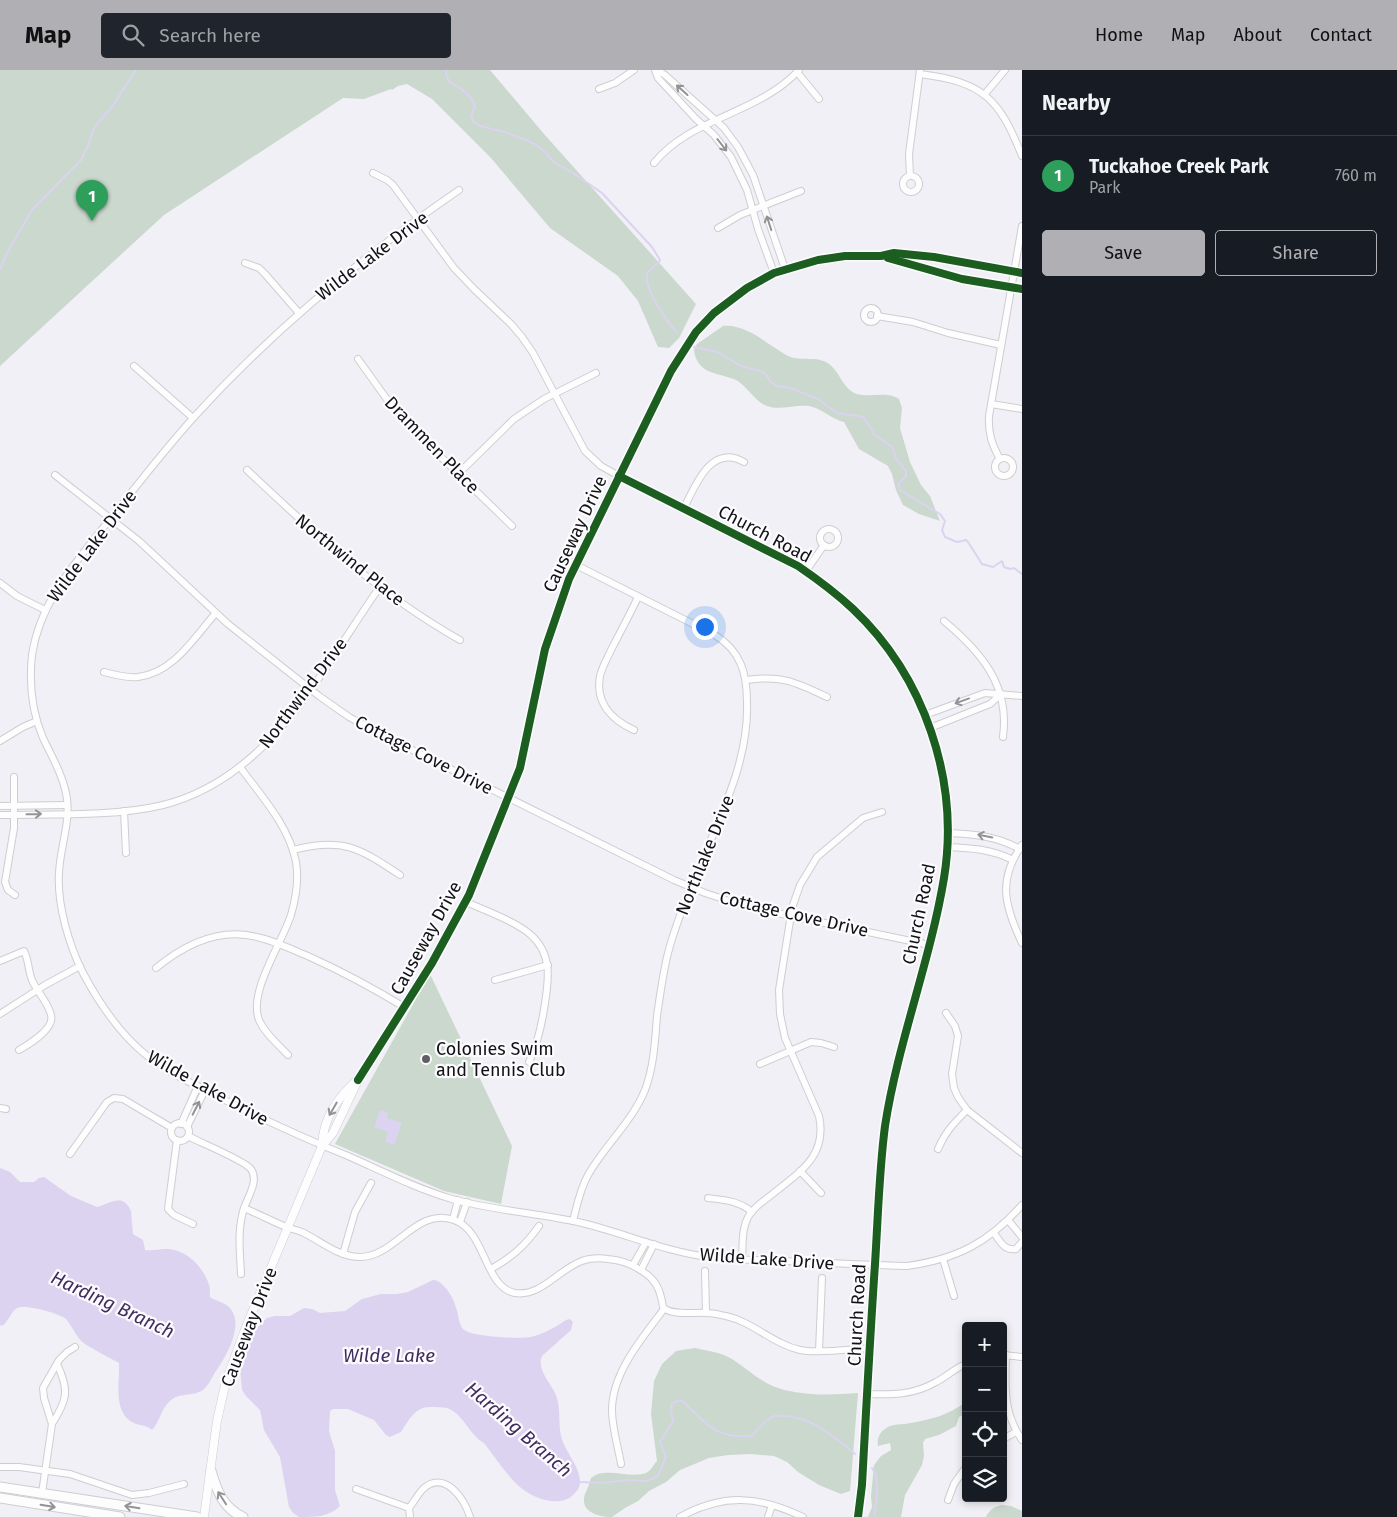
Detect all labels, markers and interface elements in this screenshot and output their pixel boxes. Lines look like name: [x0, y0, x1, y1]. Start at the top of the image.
search box: [101, 13, 451, 58]
text: Map: [25, 21, 71, 49]
icon: search: [119, 21, 147, 49]
text: Search here: [159, 24, 261, 47]
text: Home: [1095, 24, 1143, 46]
text: Map: [1171, 24, 1205, 46]
text: About: [1233, 24, 1282, 46]
text: Contact: [1310, 24, 1372, 46]
one-way arrow: [676, 84, 689, 96]
text: Nearby: [1042, 90, 1110, 116]
one-way arrow: [716, 138, 727, 151]
text: Tuckahoe Creek Park: [1089, 155, 1269, 178]
text: 1: [1054, 166, 1062, 185]
text: 760 m: [1335, 166, 1377, 185]
text: Park: [1089, 178, 1121, 197]
pin: 1: [76, 180, 108, 221]
street label: Wilde Lake Drive: [312, 207, 432, 305]
one-way arrow: [764, 216, 773, 231]
button: Save: [1042, 230, 1205, 276]
button: Share: [1215, 230, 1377, 276]
street label: Drammen Place: [380, 392, 484, 498]
street label: Causeway Drive: [538, 472, 612, 596]
street label: Wilde Lake Drive: [43, 486, 141, 606]
street label: Church Road: [714, 500, 816, 568]
street label: Northwind Place: [291, 509, 409, 611]
your location: [692, 614, 718, 640]
street label: Northwind Drive: [254, 633, 352, 753]
one-way arrow: [955, 697, 970, 706]
street label: Cottage Cove Drive: [351, 711, 497, 799]
street label: Northlake Drive: [671, 792, 739, 918]
one-way arrow: [26, 809, 42, 819]
one-way arrow: [977, 830, 993, 840]
street label: Church Road: [898, 861, 940, 967]
street label: Causeway Drive: [386, 877, 466, 999]
street label: Cottage Cove Drive: [717, 886, 871, 942]
place label: Colonies Swim and Tennis Club: [436, 1038, 566, 1081]
street label: Wilde Lake Drive: [144, 1046, 272, 1130]
marker: Colonies Swim and Tennis Club: [420, 1053, 432, 1065]
one-way arrow: [191, 1101, 201, 1116]
one-way arrow: [328, 1102, 338, 1117]
street label: Wilde Lake Drive: [699, 1243, 835, 1275]
street label: Church Road: [843, 1263, 871, 1367]
street label: Causeway Drive: [216, 1264, 282, 1390]
water label: Harding Branch: [47, 1266, 178, 1343]
map controls: [962, 1322, 1007, 1502]
button: +: [962, 1322, 1007, 1367]
water label: Wilde Lake: [343, 1344, 435, 1367]
button: −: [962, 1367, 1007, 1412]
water label: Harding Branch: [461, 1377, 577, 1482]
button: locate: [962, 1412, 1007, 1457]
button: layers: [962, 1457, 1007, 1502]
one-way arrow: [216, 1492, 226, 1506]
one-way arrow: [40, 1501, 56, 1511]
one-way arrow: [124, 1502, 140, 1512]

